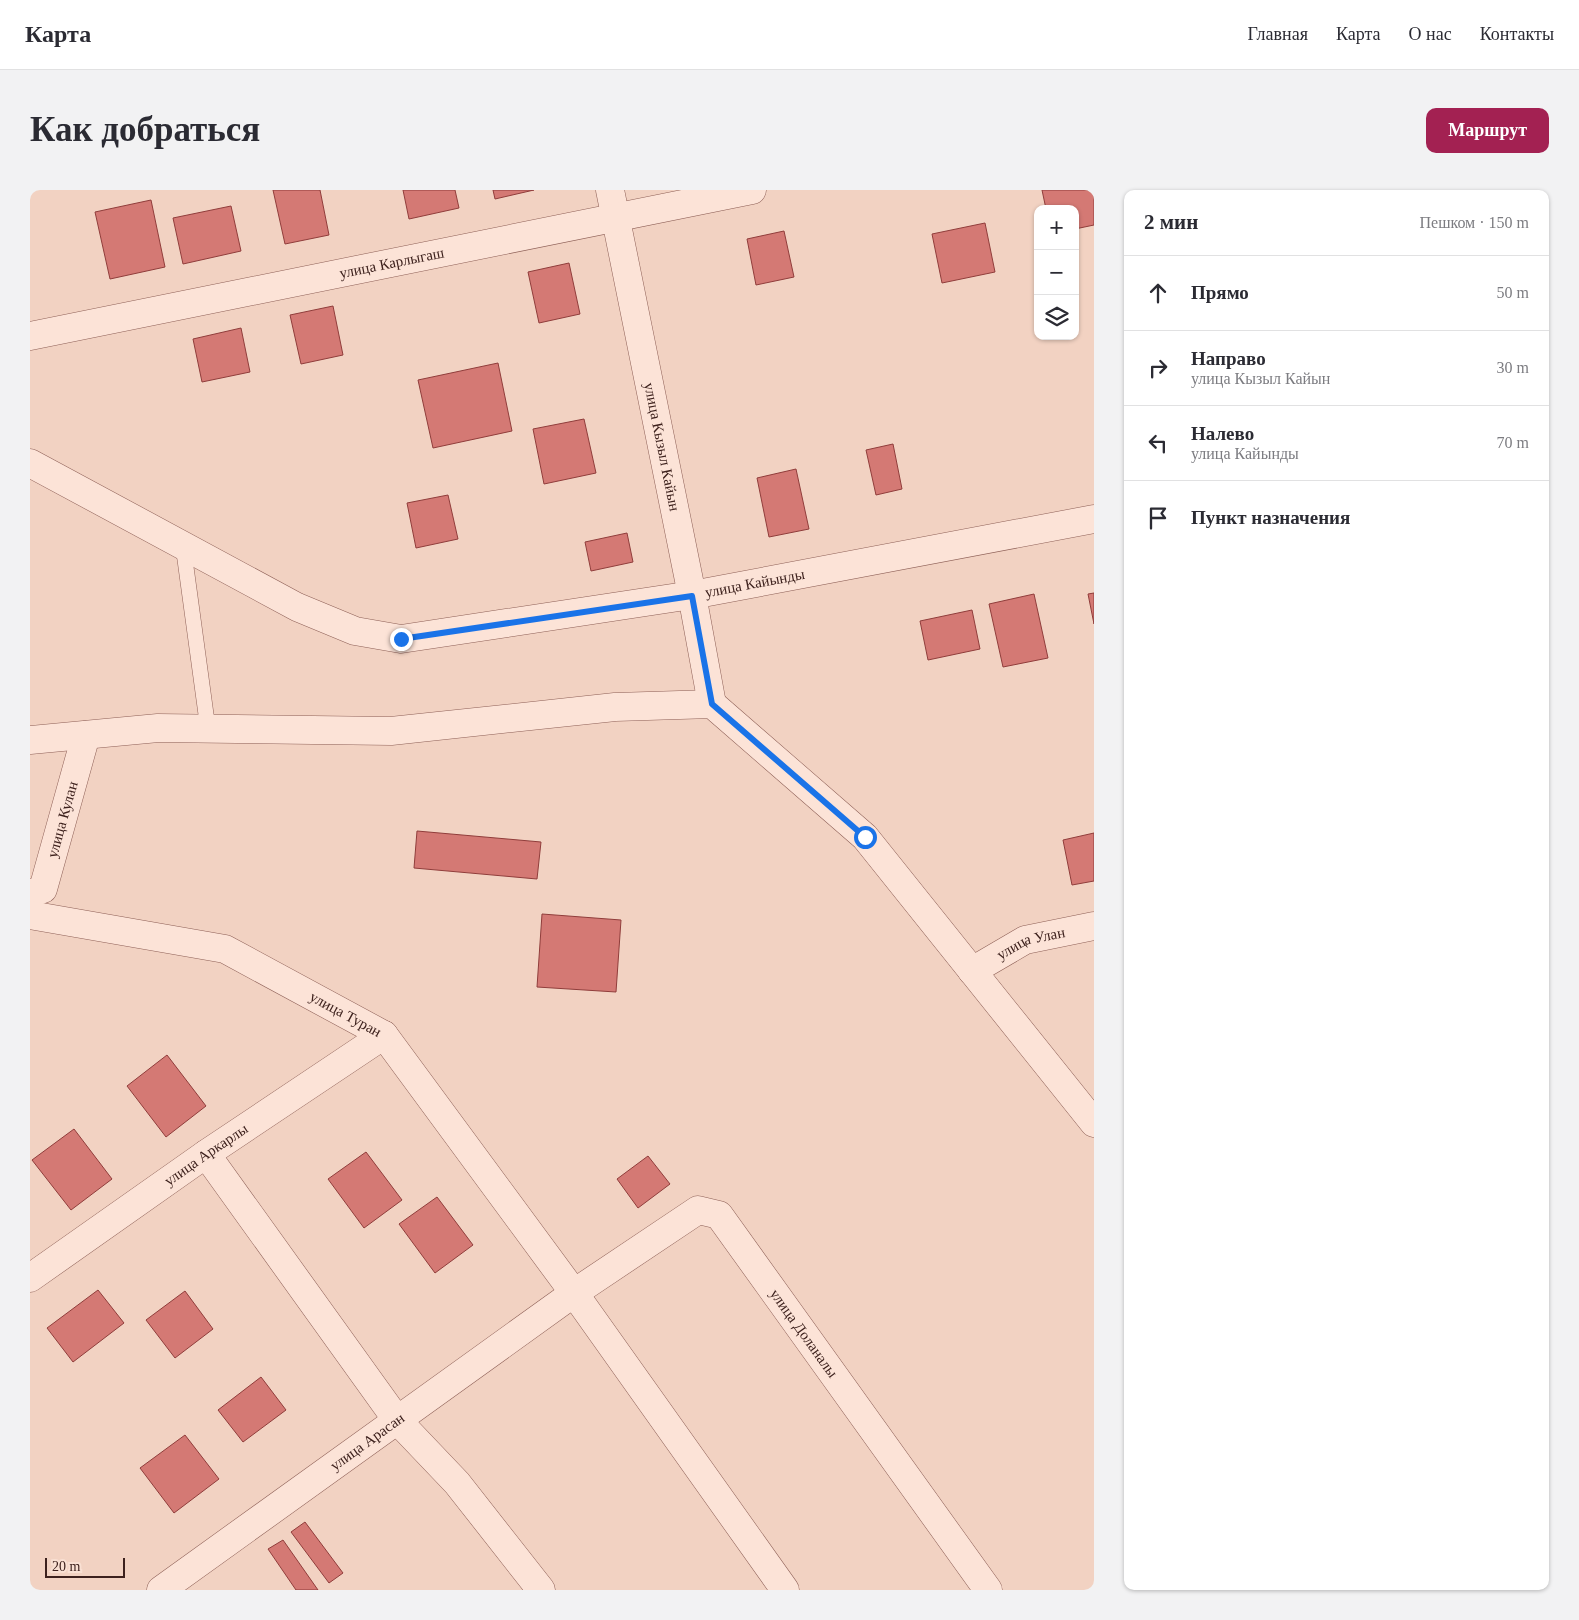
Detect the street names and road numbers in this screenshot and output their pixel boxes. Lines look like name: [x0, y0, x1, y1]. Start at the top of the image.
street label: улица Карлыгаш: [338, 244, 446, 281]
street label: улица Кызыл Кайын: [641, 381, 683, 512]
street label: улица Кайынды: [704, 566, 806, 600]
street label: улица Кулан: [44, 780, 81, 860]
street label: улица Улан: [994, 924, 1066, 963]
street label: улица Туран: [307, 988, 384, 1040]
street label: улица Аркарлы: [161, 1120, 251, 1189]
street label: улица Доланалы: [767, 1286, 841, 1381]
street label: улица Арасан: [327, 1410, 407, 1474]

